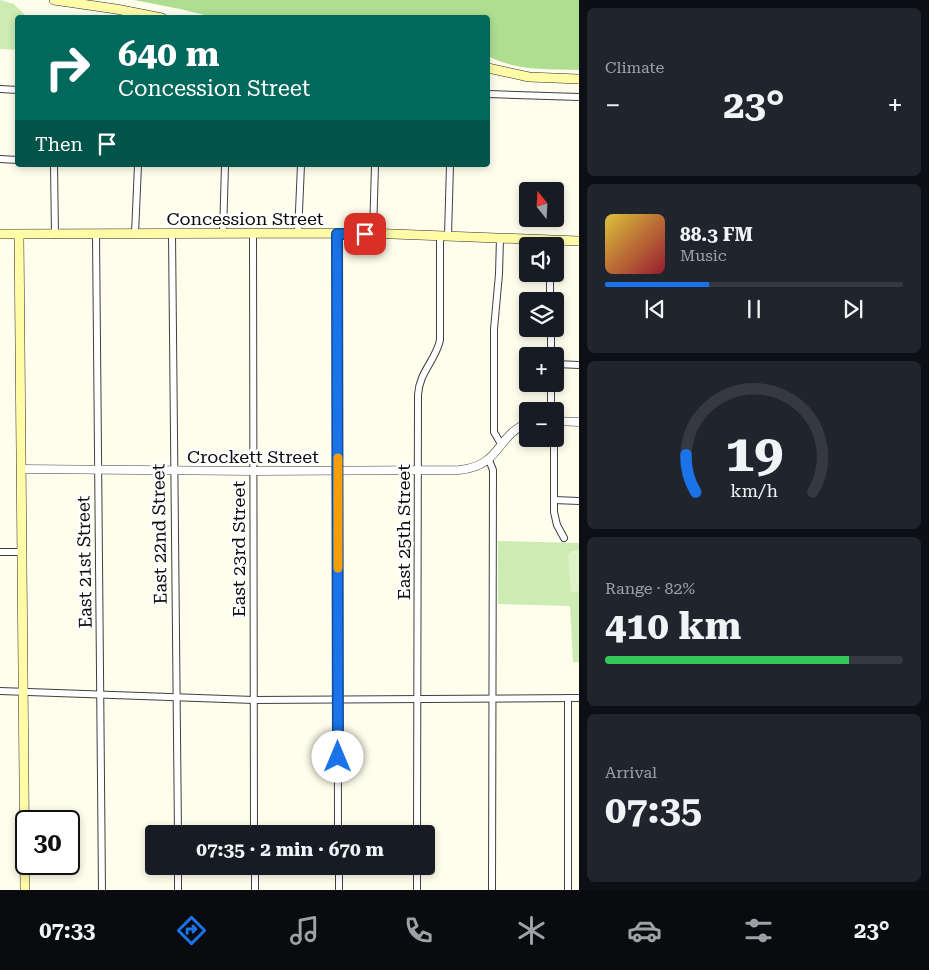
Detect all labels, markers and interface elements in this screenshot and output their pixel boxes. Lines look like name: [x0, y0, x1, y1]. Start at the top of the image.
text: 640 m: [118, 34, 219, 75]
icon: right: [35, 35, 100, 100]
text: Climate: [605, 58, 664, 77]
text: Concession Street: [118, 76, 310, 101]
text: 23°: [723, 83, 785, 127]
text: −: [605, 89, 621, 122]
text: +: [887, 89, 903, 122]
icon: arrive: [93, 130, 121, 158]
text: Then: [35, 133, 83, 156]
north arrow: [519, 182, 564, 228]
map controls: [519, 182, 564, 447]
street label: Concession Street: [166, 208, 324, 229]
pin: [344, 213, 386, 255]
icon: arrive: [351, 220, 379, 248]
text: 88.3 FM: [680, 223, 753, 246]
button: sound: [519, 237, 564, 282]
text: Music: [680, 246, 727, 265]
button: layers: [519, 292, 564, 337]
icon: previous: [641, 295, 669, 323]
icon: pause: [740, 295, 768, 323]
icon: next: [839, 295, 867, 323]
button: +: [519, 347, 564, 392]
button: −: [519, 402, 564, 447]
text: 19: [725, 423, 783, 484]
street label: Crockett Street: [187, 446, 319, 467]
street label: East 22nd Street: [147, 463, 171, 605]
street label: East 25th Street: [393, 464, 414, 600]
text: km/h: [730, 480, 778, 501]
street label: East 23rd Street: [228, 481, 249, 617]
street label: East 21st Street: [72, 495, 96, 629]
text: Range · 82%: [605, 579, 695, 598]
text: 410 km: [605, 604, 741, 648]
position arrow: [311, 730, 363, 782]
text: Arrival: [605, 763, 657, 782]
text: 07:35: [605, 788, 702, 832]
speed limit sign: 30: [15, 810, 80, 875]
text: 07:35 · 2 min · 670 m: [196, 838, 384, 861]
icon: directions: [174, 913, 209, 948]
icon: music: [287, 913, 322, 948]
icon: phone: [401, 913, 436, 948]
icon: climate: [514, 913, 549, 948]
icon: car: [627, 913, 662, 948]
icon: filters: [741, 913, 776, 948]
text: 07:33: [39, 918, 95, 943]
text: 23°: [854, 918, 890, 943]

